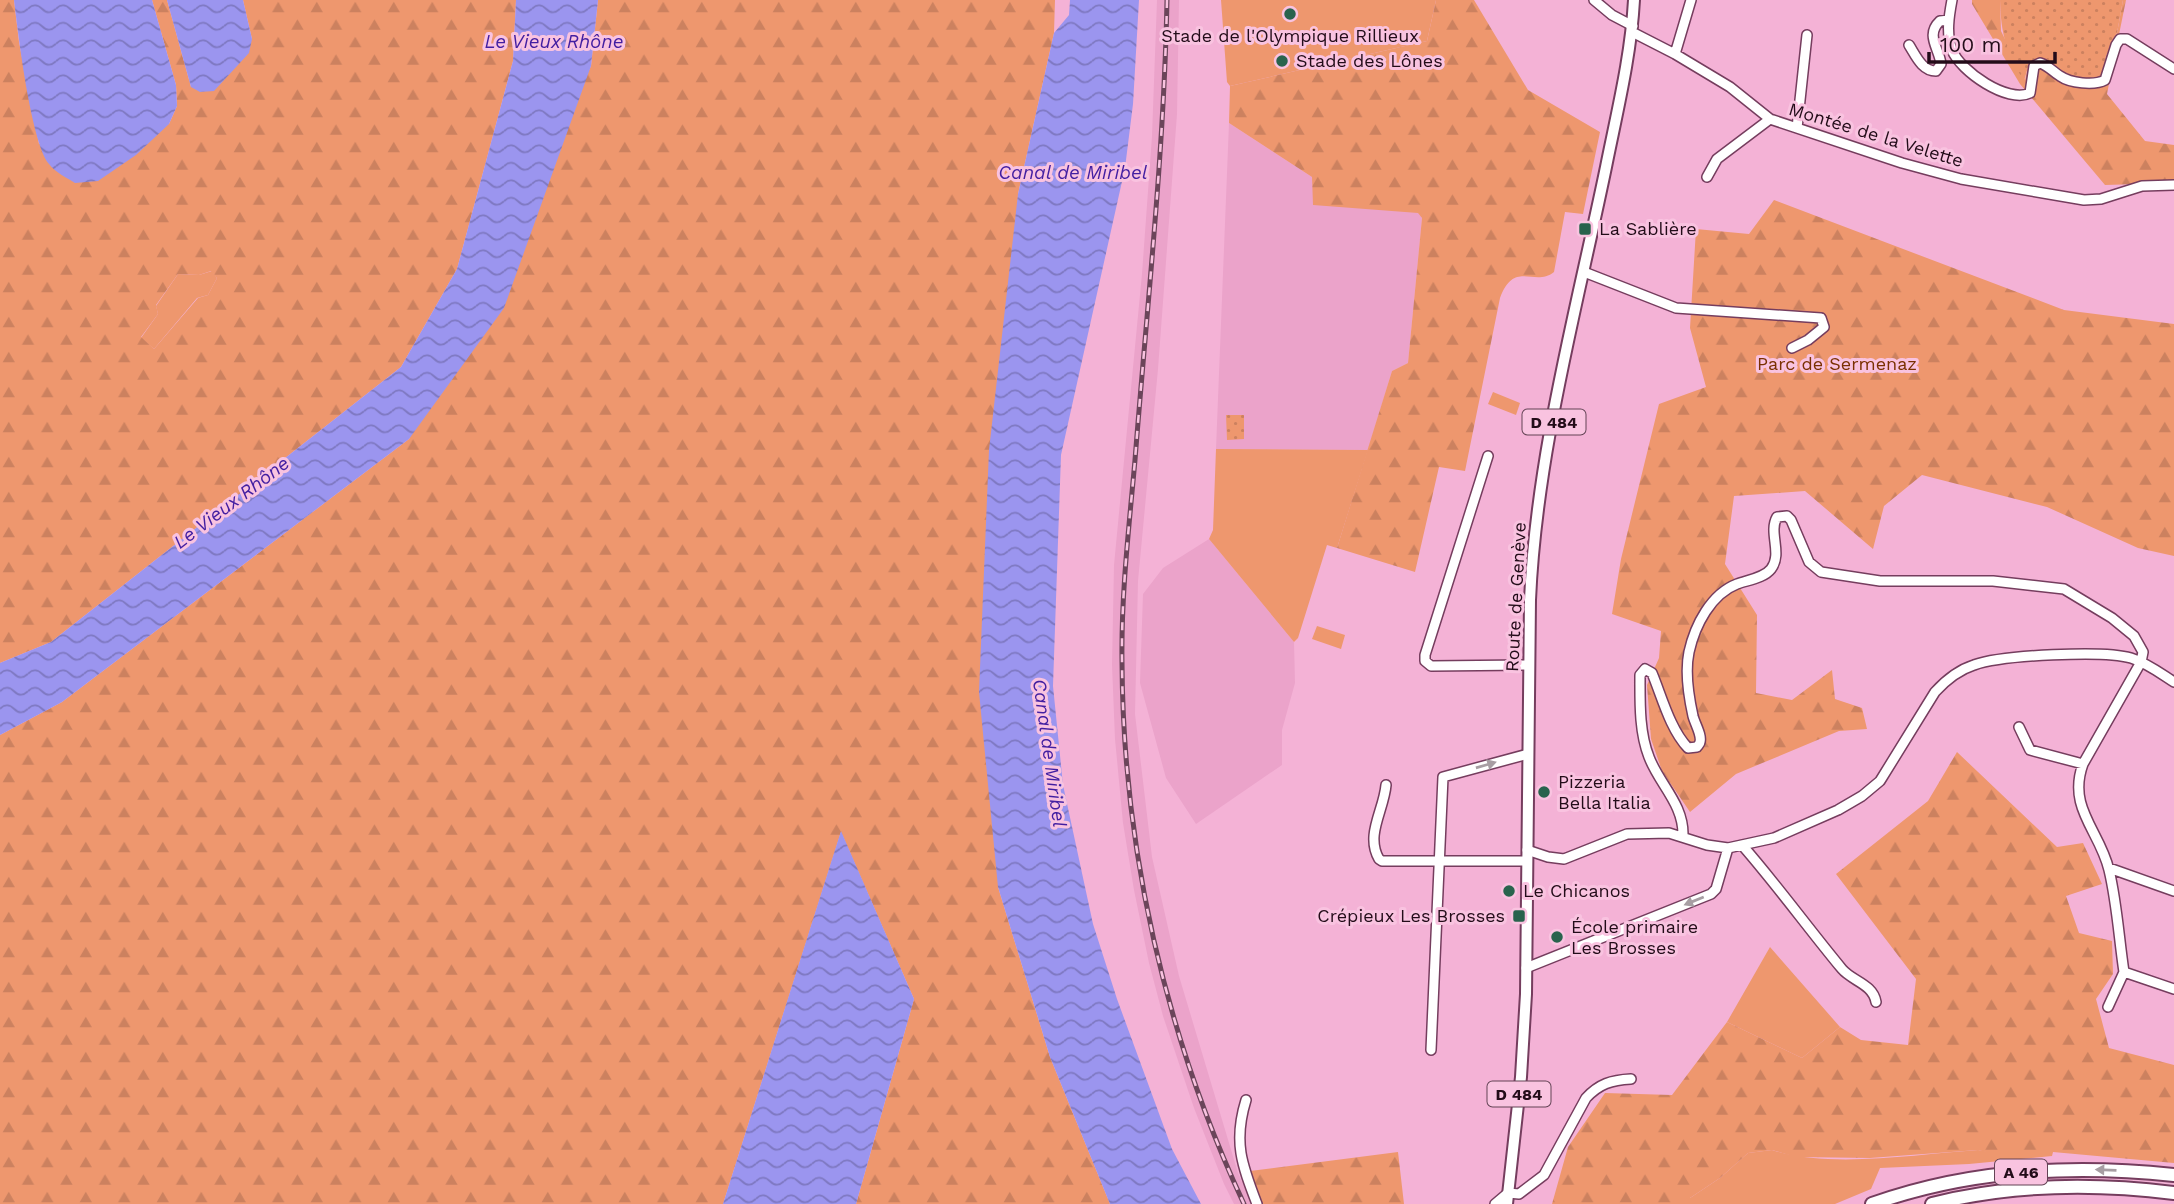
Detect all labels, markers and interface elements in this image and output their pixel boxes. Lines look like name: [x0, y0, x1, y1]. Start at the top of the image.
marker: Stade de l'Olympique Rillieux: [1282, 6, 1298, 22]
scale bar: [1929, 21, 2055, 65]
place label: Stade de l'Olympique Rillieux: [1161, 25, 1419, 46]
water label: Le Vieux Rhône: [484, 30, 624, 53]
text: 100 m: [1940, 32, 2002, 57]
place label: Stade des Lônes: [1296, 50, 1443, 71]
marker: Stade des Lônes: [1274, 53, 1290, 69]
street label: Montée de la Velette: [1786, 98, 1966, 171]
water label: Canal de Miribel: [998, 161, 1148, 184]
place label: La Sablière: [1599, 218, 1697, 239]
marker: La Sablière: [1577, 221, 1593, 237]
park label: Parc de Sermenaz: [1757, 353, 1917, 374]
road number: D 484: [1522, 410, 1586, 434]
water label: Le Vieux Rhône: [169, 451, 294, 553]
street label: Route de Genève: [1501, 522, 1530, 672]
water label: Canal de Miribel: [1028, 678, 1071, 829]
one-way arrow: [1475, 760, 1496, 770]
place label: Pizzeria Bella Italia: [1558, 771, 1651, 813]
marker: Pizzeria Bella Italia: [1536, 784, 1552, 800]
place label: Le Chicanos: [1523, 880, 1630, 901]
marker: Le Chicanos: [1501, 883, 1517, 899]
one-way arrow: [1684, 896, 1705, 907]
place label: Crépieux Les Brosses: [1317, 905, 1505, 926]
marker: Crépieux Les Brosses: [1511, 908, 1527, 924]
place label: École primaire Les Brosses: [1571, 916, 1698, 958]
marker: École primaire Les Brosses: [1549, 929, 1565, 945]
road number: D 484: [1488, 1082, 1550, 1106]
road number: A 46: [1995, 1160, 2047, 1184]
one-way arrow: [2095, 1165, 2117, 1176]

